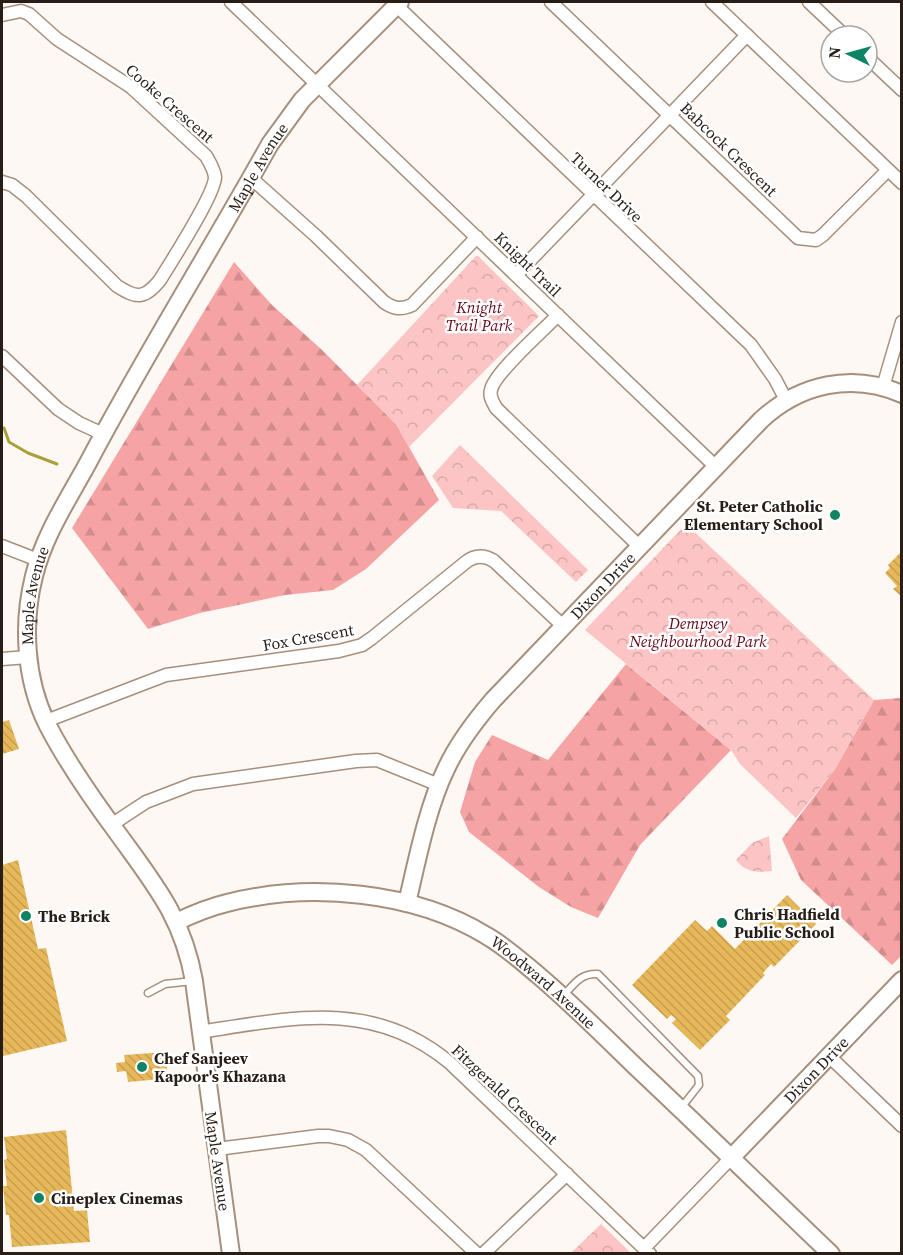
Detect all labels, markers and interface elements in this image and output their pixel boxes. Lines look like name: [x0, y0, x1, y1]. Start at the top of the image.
north arrow: [819, 24, 879, 84]
text: N: [823, 46, 846, 59]
street label: Cooke Crescent: [121, 58, 219, 148]
street label: Babcock Crescent: [676, 97, 783, 201]
street label: Maple Avenue: [223, 118, 293, 216]
street label: Turner Drive: [566, 147, 648, 227]
street label: Knight Trail: [490, 227, 566, 302]
park label: Knight Trail Park: [446, 296, 513, 336]
place label: St. Peter Catholic Elementary School: [684, 495, 823, 535]
marker: St. Peter Catholic Elementary School: [828, 508, 842, 522]
street label: Maple Avenue: [16, 543, 54, 645]
street label: Dixon Drive: [565, 547, 640, 624]
park label: Dempsey Neighbourhood Park: [628, 612, 767, 652]
street label: Fox Crescent: [261, 618, 356, 656]
place label: Chris Hadfield Public School: [734, 903, 840, 943]
place label: The Brick: [38, 905, 111, 927]
marker: The Brick: [19, 909, 33, 923]
marker: Chris Hadfield Public School: [715, 916, 729, 930]
street label: Woodward Avenue: [486, 930, 601, 1034]
street label: Dixon Drive: [778, 1031, 853, 1108]
street label: Fitzgerald Crescent: [447, 1039, 563, 1149]
place label: Chef Sanjeev Kapoor's Khazana: [154, 1047, 286, 1087]
marker: Chef Sanjeev Kapoor's Khazana: [135, 1060, 149, 1074]
street label: Maple Avenue: [200, 1110, 236, 1212]
place label: Cineplex Cinemas: [51, 1187, 183, 1209]
marker: Cineplex Cinemas: [32, 1191, 46, 1205]

